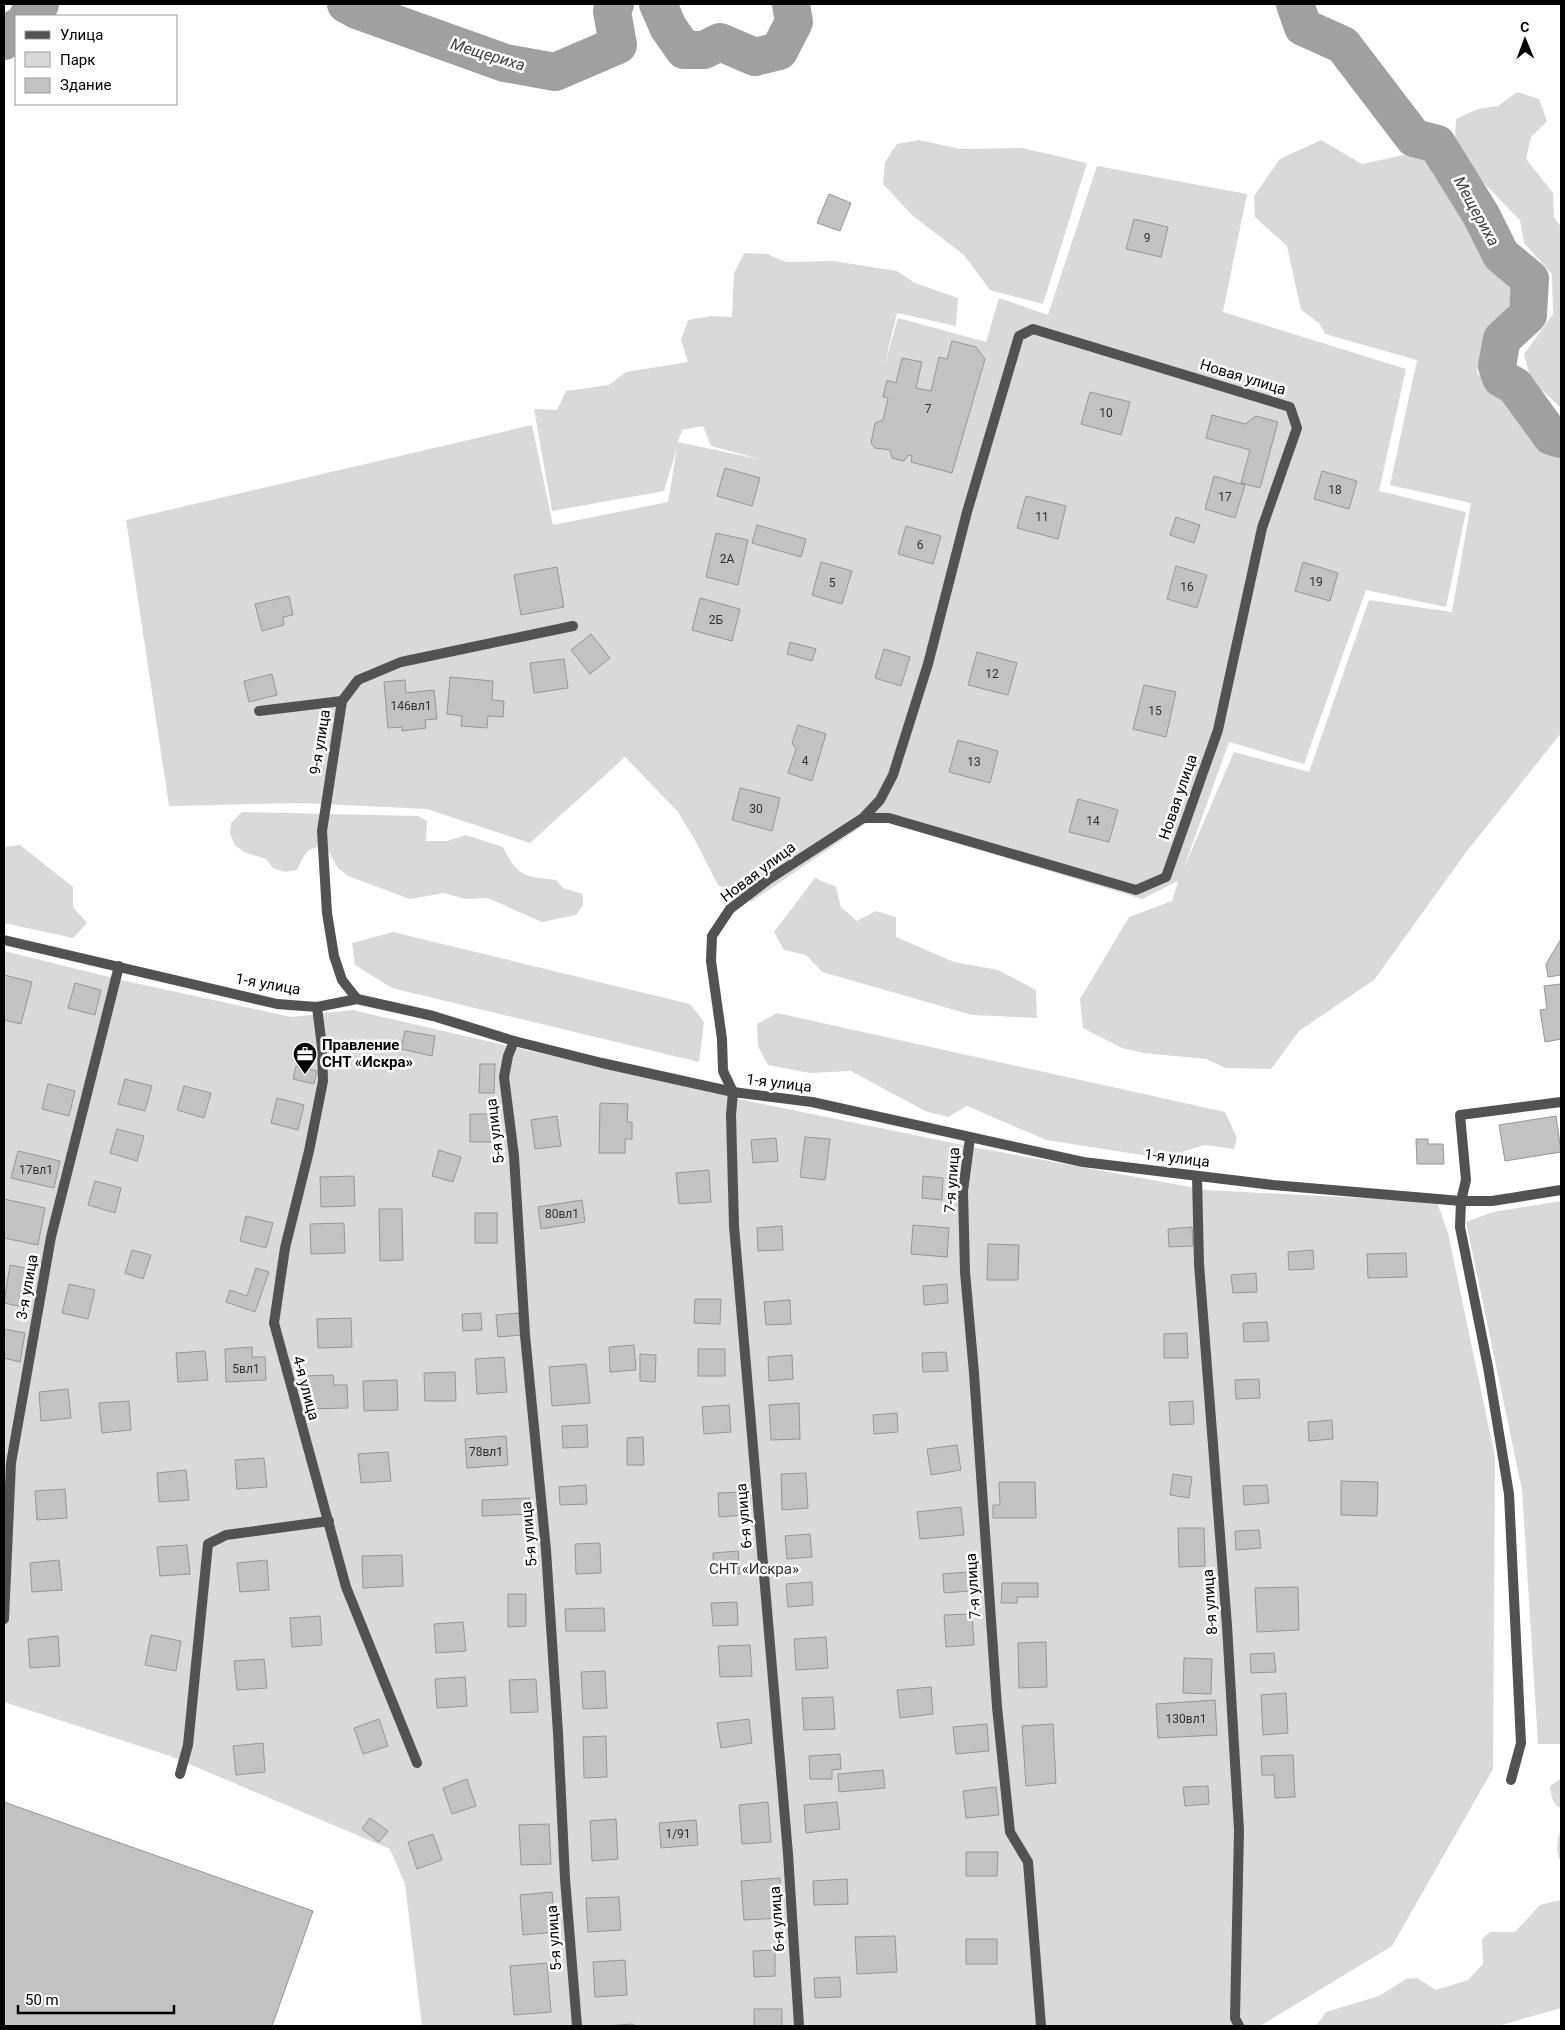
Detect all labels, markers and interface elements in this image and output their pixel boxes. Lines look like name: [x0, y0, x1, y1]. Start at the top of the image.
legend: [15, 15, 178, 105]
north arrow: [1500, 15, 1550, 65]
text: С: [1520, 19, 1529, 35]
text: Улица: [60, 26, 103, 44]
water label: Мещериха: [448, 34, 527, 75]
text: Парк: [60, 51, 95, 69]
text: Здание: [60, 76, 111, 94]
water label: Мещериха: [1450, 173, 1503, 249]
house number: 9: [1144, 231, 1150, 245]
street label: Новая улица: [1198, 355, 1288, 399]
house number: 7: [925, 402, 932, 416]
house number: 10: [1099, 406, 1113, 420]
house number: 18: [1328, 483, 1342, 497]
house number: 17: [1218, 490, 1232, 504]
house number: 11: [1035, 510, 1049, 524]
house number: 6: [917, 538, 924, 552]
house number: 2А: [720, 552, 734, 566]
house number: 19: [1309, 575, 1323, 589]
house number: 5: [829, 576, 836, 590]
house number: 16: [1180, 580, 1194, 594]
house number: 2Б: [709, 613, 724, 627]
house number: 12: [985, 667, 999, 681]
house number: 146вл1: [391, 699, 431, 713]
house number: 15: [1148, 704, 1162, 718]
street label: 9-я улица: [306, 708, 334, 776]
street label: Новая улица: [1155, 752, 1201, 842]
house number: 4: [802, 754, 809, 768]
house number: 13: [967, 755, 981, 769]
house number: 30: [749, 802, 763, 816]
house number: 14: [1086, 814, 1100, 828]
street label: Новая улица: [717, 838, 799, 906]
street label: 1-я улица: [234, 969, 302, 999]
place label: Правление СНТ «Искра»: [322, 1036, 413, 1071]
office icon: Правление СНТ «Искра»: [292, 1041, 318, 1075]
street label: 1-я улица: [745, 1070, 813, 1096]
street label: 5-я улица: [482, 1097, 508, 1165]
street label: 1-я улица: [1143, 1145, 1211, 1171]
street label: 7-я улица: [941, 1147, 963, 1213]
house number: 17вл1: [19, 1163, 53, 1177]
house number: 80вл1: [545, 1207, 579, 1221]
street label: 3-я улица: [12, 1253, 42, 1321]
street label: 4-я улица: [289, 1354, 323, 1422]
house number: 5вл1: [232, 1362, 260, 1376]
house number: 78вл1: [469, 1445, 503, 1459]
street label: 6-я улица: [732, 1482, 756, 1550]
street label: 5-я улица: [517, 1500, 541, 1568]
street label: 7-я улица: [962, 1553, 984, 1619]
park label: СНТ «Искра»: [709, 1560, 799, 1578]
street label: 8-я улица: [1199, 1569, 1221, 1635]
house number: 130вл1: [1166, 1712, 1206, 1726]
house number: 1/91: [665, 1827, 691, 1841]
street label: 6-я улица: [766, 1886, 788, 1952]
street label: 5-я улица: [543, 1905, 565, 1971]
scale bar: [18, 1982, 174, 2014]
text: 50 m: [25, 1991, 59, 2009]

